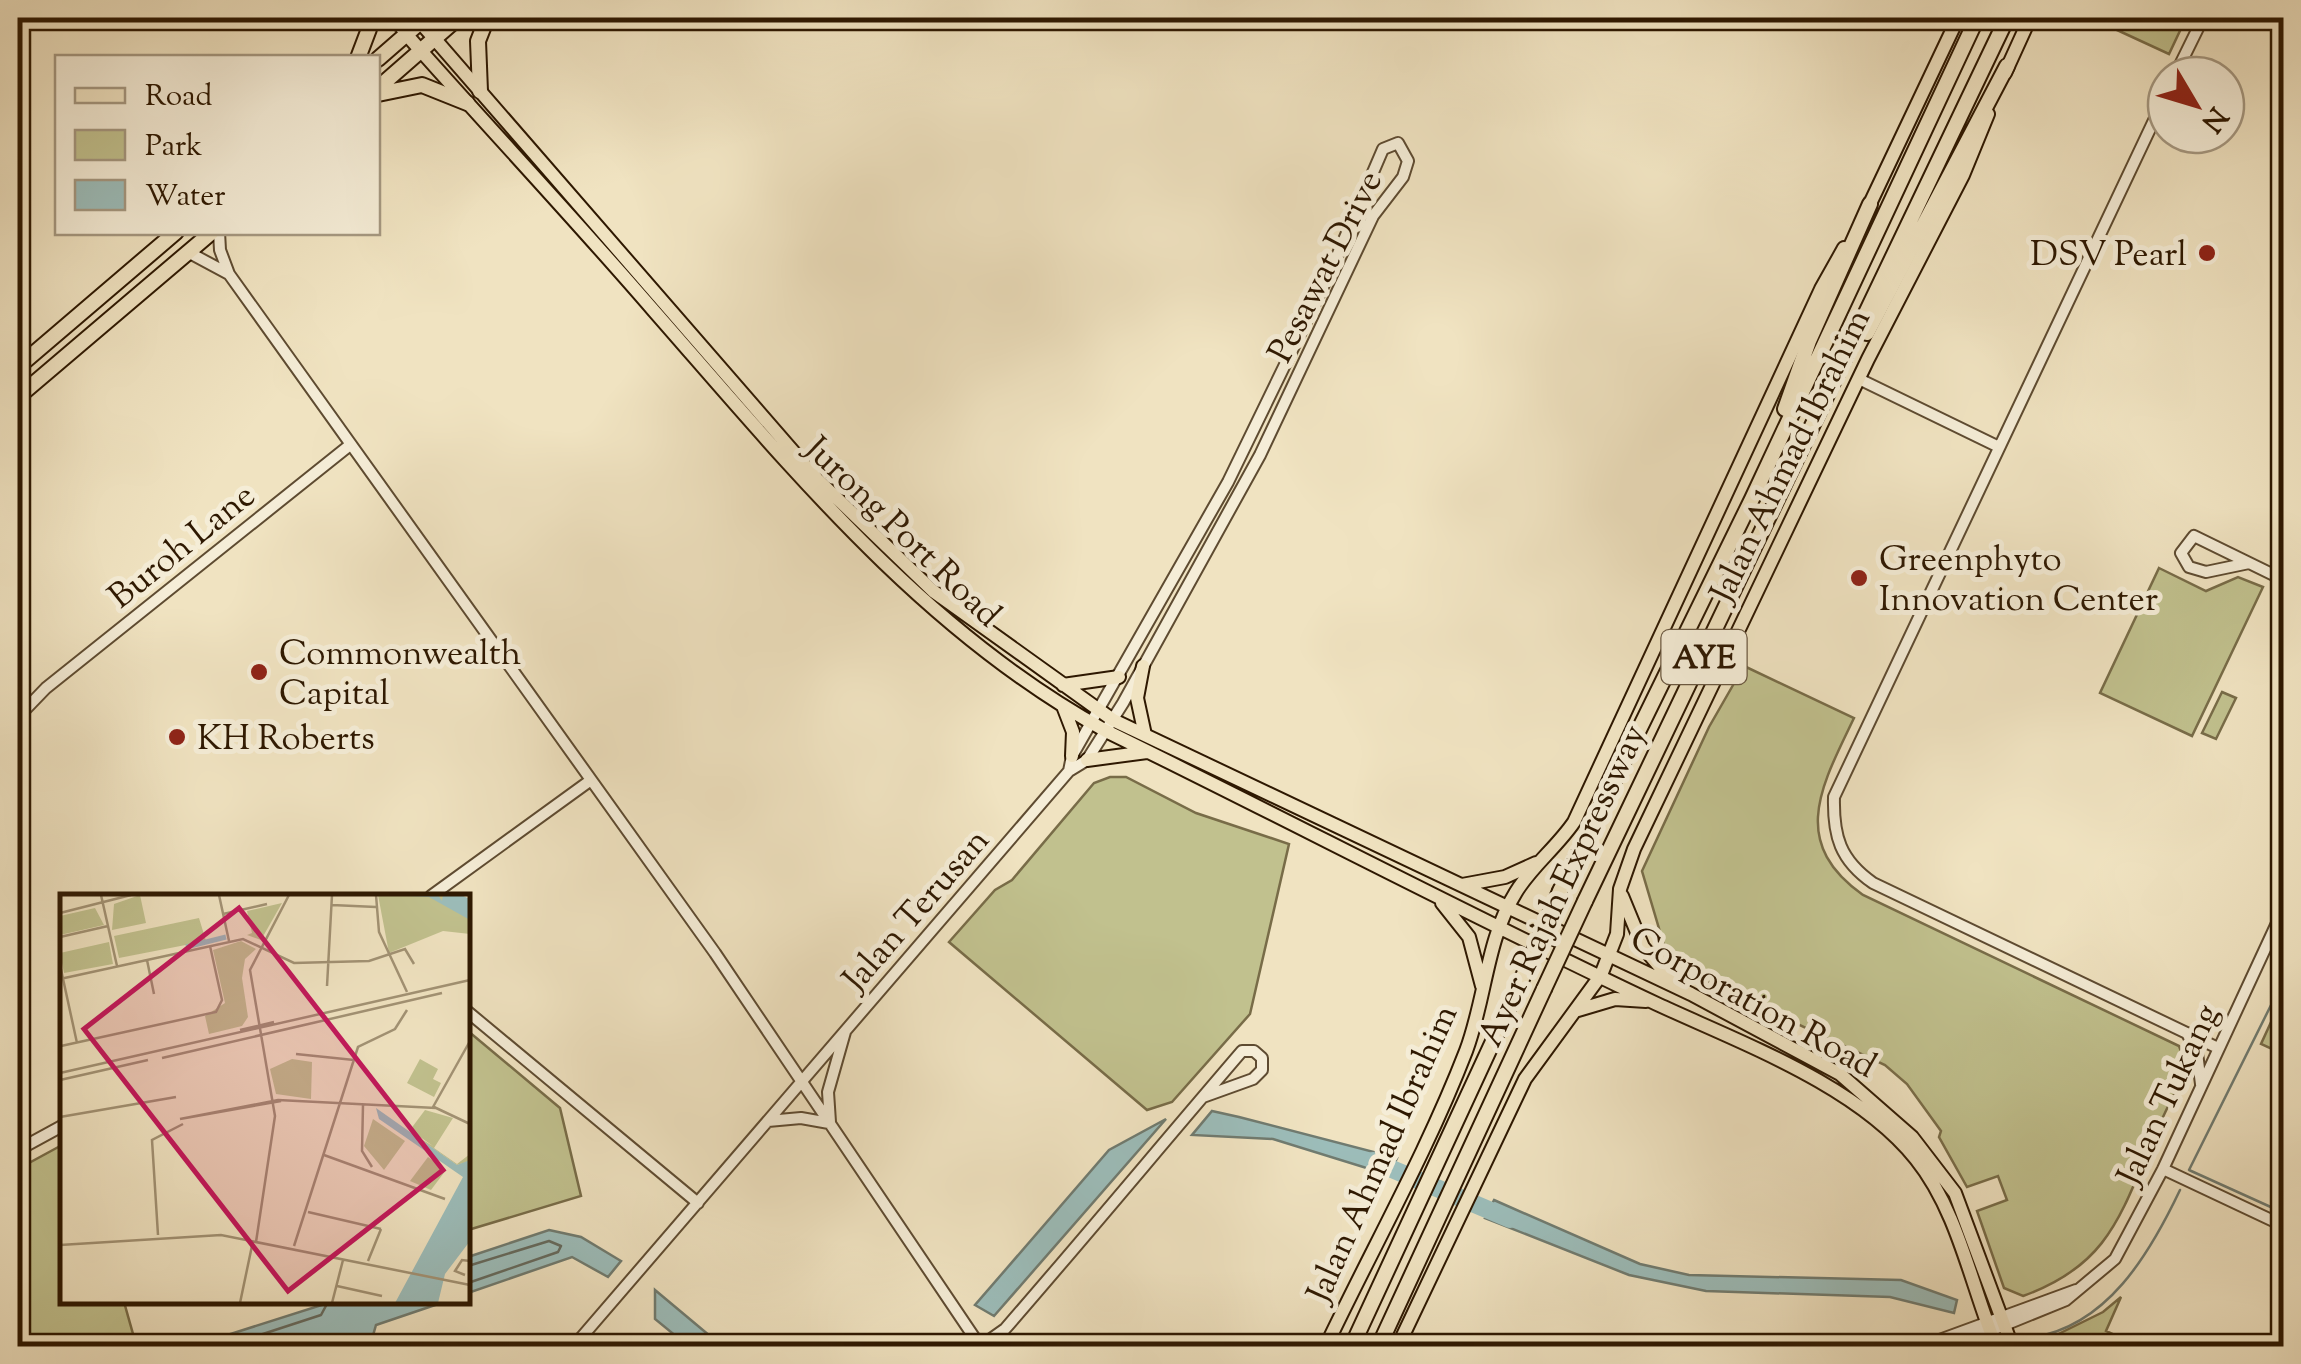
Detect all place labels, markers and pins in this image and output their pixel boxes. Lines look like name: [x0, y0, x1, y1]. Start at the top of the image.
place label: DSV Pearl: [2030, 231, 2187, 282]
marker: DSV Pearl: [2196, 242, 2218, 264]
place label: Greenphyto Innovation Center: [1879, 536, 2158, 627]
marker: Greenphyto Innovation Center: [1848, 567, 1870, 589]
place label: Commonwealth Capital: [279, 630, 521, 721]
marker: Commonwealth Capital: [248, 661, 270, 683]
place label: KH Roberts: [197, 715, 375, 766]
marker: KH Roberts: [166, 726, 188, 748]

